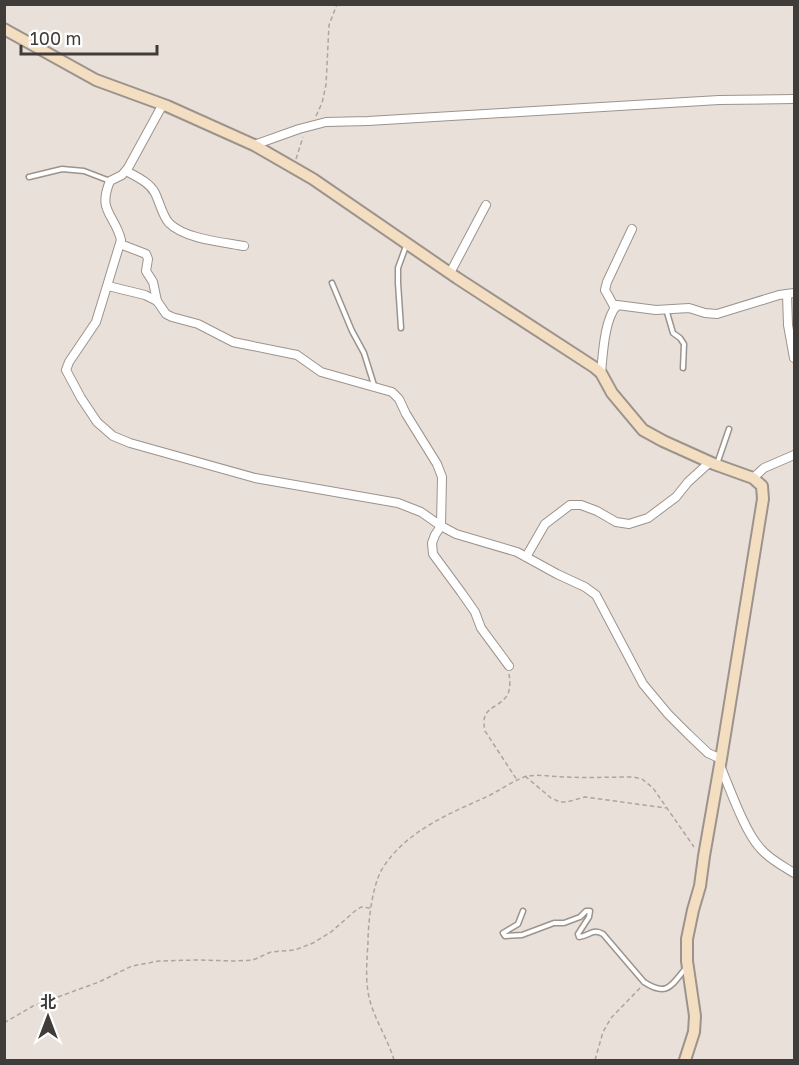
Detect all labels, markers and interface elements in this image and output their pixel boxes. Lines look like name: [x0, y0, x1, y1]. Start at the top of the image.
scale bar: [21, 18, 158, 56]
text: 100 m: [30, 27, 81, 49]
north arrow: [18, 987, 78, 1047]
text: 北: [40, 992, 56, 1012]

